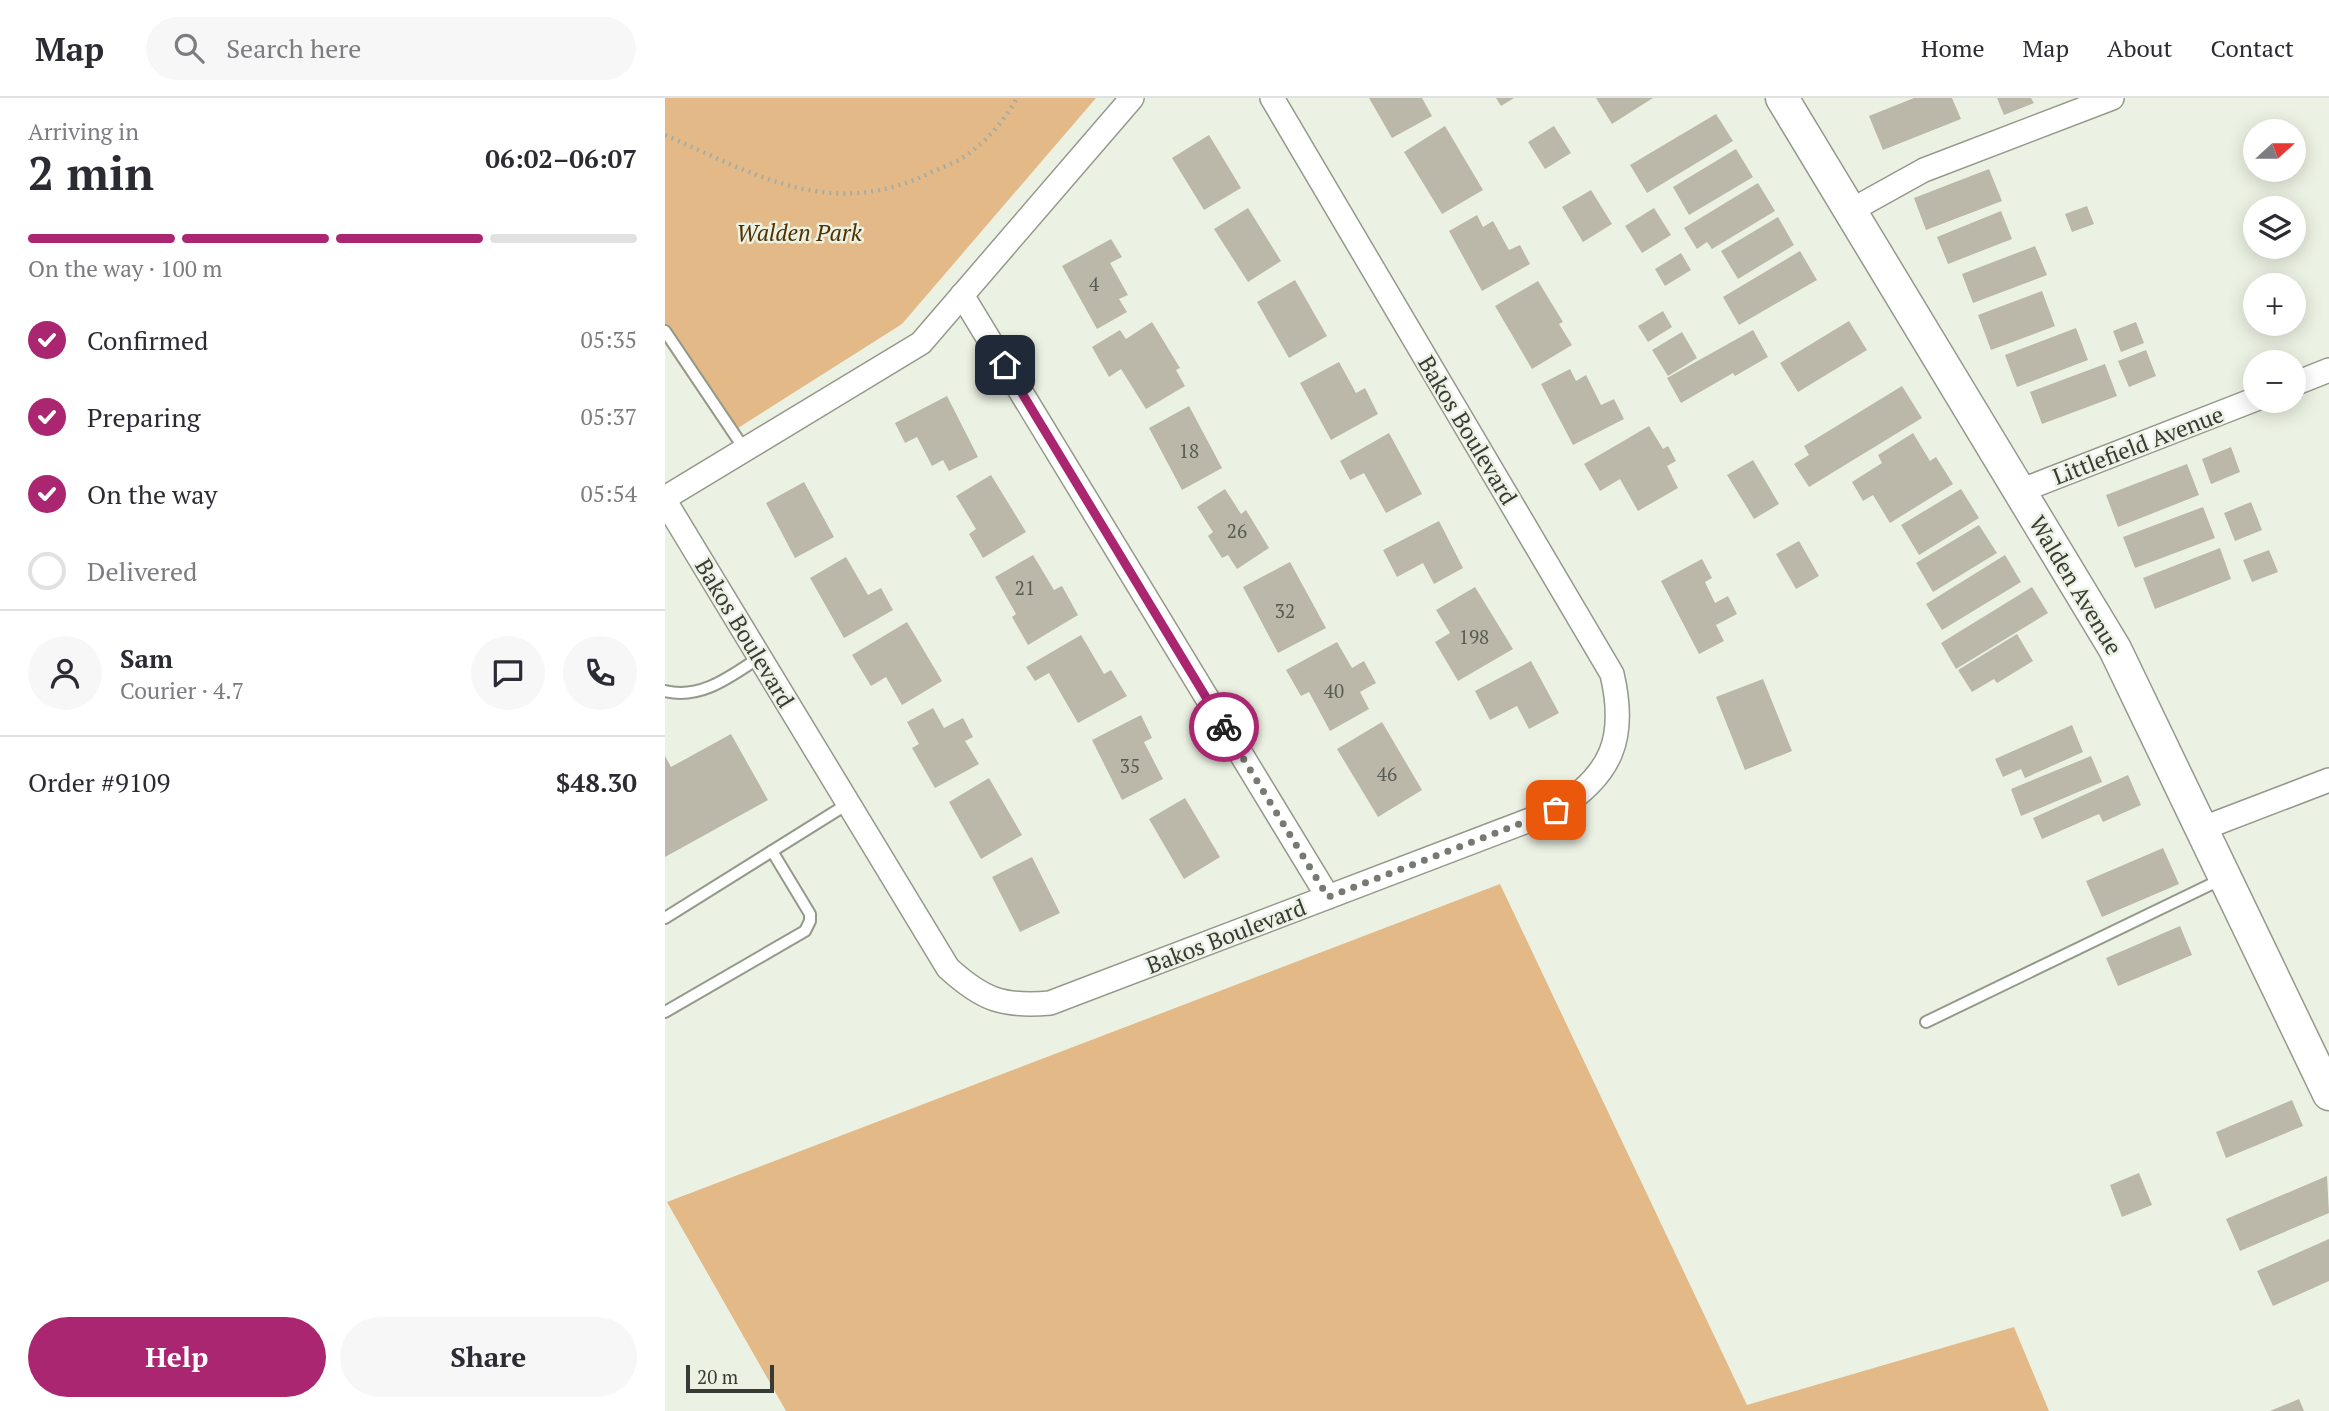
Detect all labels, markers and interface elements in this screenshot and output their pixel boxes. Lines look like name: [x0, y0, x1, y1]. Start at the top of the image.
search box: [146, 17, 636, 80]
text: Map: [35, 27, 104, 70]
icon: search: [170, 29, 208, 67]
text: Search here: [226, 31, 361, 65]
text: Home: [1921, 32, 1985, 64]
text: Map: [2023, 32, 2069, 64]
text: About: [2107, 32, 2173, 64]
text: Contact: [2211, 32, 2294, 64]
text: Arriving in: [28, 116, 139, 147]
north arrow: [2243, 119, 2307, 182]
map controls: [2243, 119, 2306, 413]
text: 06:02–06:07: [485, 141, 637, 175]
text: 2 min: [28, 142, 154, 203]
button: layers: [2243, 196, 2306, 259]
park label: Walden Park: [736, 217, 863, 248]
text: On the way · 100 m: [28, 253, 222, 284]
house number: 4: [1089, 271, 1100, 296]
button: +: [2243, 273, 2306, 336]
icon: check: [28, 321, 66, 359]
text: Confirmed: [87, 323, 208, 357]
text: 05:35: [580, 324, 637, 355]
pin: [975, 335, 1035, 395]
icon: home: [986, 346, 1024, 384]
street label: Bakos Boulevard: [1411, 350, 1525, 510]
button: −: [2243, 350, 2306, 413]
icon: check: [28, 398, 66, 436]
street label: Littlefield Avenue: [2048, 398, 2228, 492]
text: Preparing: [87, 400, 200, 434]
text: 05:37: [580, 401, 637, 432]
house number: 18: [1179, 438, 1199, 463]
icon: check: [28, 475, 66, 513]
text: On the way: [87, 477, 218, 511]
text: 05:54: [580, 478, 637, 509]
street label: Walden Avenue: [2022, 510, 2130, 660]
house number: 26: [1227, 518, 1247, 543]
street label: Bakos Boulevard: [688, 553, 802, 713]
text: Delivered: [87, 554, 197, 588]
house number: 21: [1015, 575, 1035, 600]
house number: 32: [1275, 598, 1295, 623]
house number: 198: [1459, 624, 1489, 649]
button: person: [28, 636, 102, 710]
button: chat: [471, 636, 545, 710]
button: phone: [563, 636, 637, 710]
text: Sam: [120, 641, 173, 675]
text: Courier · 4.7: [120, 675, 244, 706]
house number: 40: [1324, 678, 1344, 703]
courier: [1189, 692, 1259, 762]
icon: bike: [1205, 708, 1243, 746]
house number: 35: [1120, 753, 1140, 778]
house number: 46: [1377, 761, 1397, 786]
text: Order #9109: [28, 765, 170, 799]
text: $48.30: [556, 765, 637, 799]
pin: [1526, 780, 1586, 840]
icon: bag: [1537, 791, 1575, 829]
street label: Bakos Boulevard: [1142, 891, 1310, 981]
button: Help: [28, 1317, 326, 1397]
button: Share: [340, 1317, 637, 1397]
scale bar: [686, 1362, 773, 1394]
text: 20 m: [697, 1364, 738, 1389]

